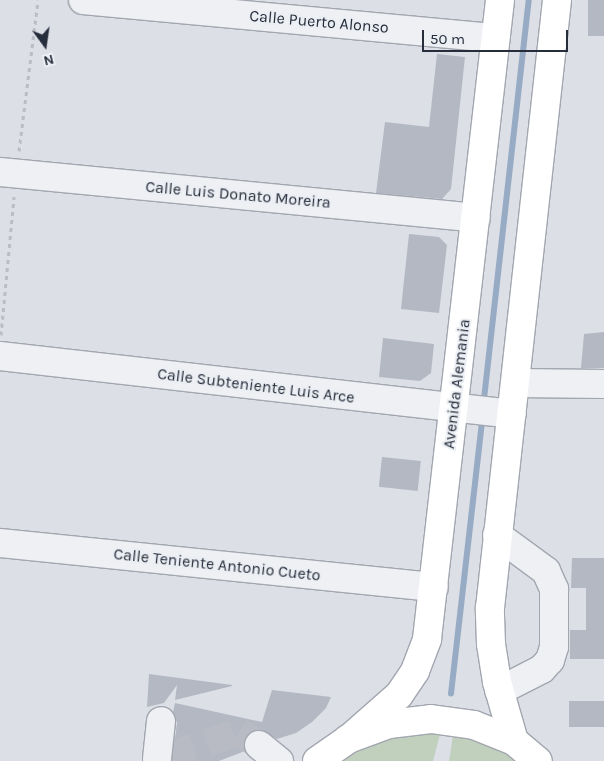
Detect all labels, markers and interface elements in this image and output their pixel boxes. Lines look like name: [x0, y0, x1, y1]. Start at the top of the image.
street label: Calle Puerto Alonso: [248, 6, 390, 38]
north arrow: [20, 20, 70, 70]
scale bar: [424, 20, 570, 52]
text: 50 m: [430, 30, 465, 48]
text: N: [42, 51, 56, 70]
street label: Calle Luis Donato Moreira: [145, 177, 331, 213]
street label: Avenida Alemania: [440, 318, 474, 450]
street label: Calle Subteniente Luis Arce: [156, 364, 356, 408]
street label: Calle Teniente Antonio Cueto: [113, 545, 321, 585]

